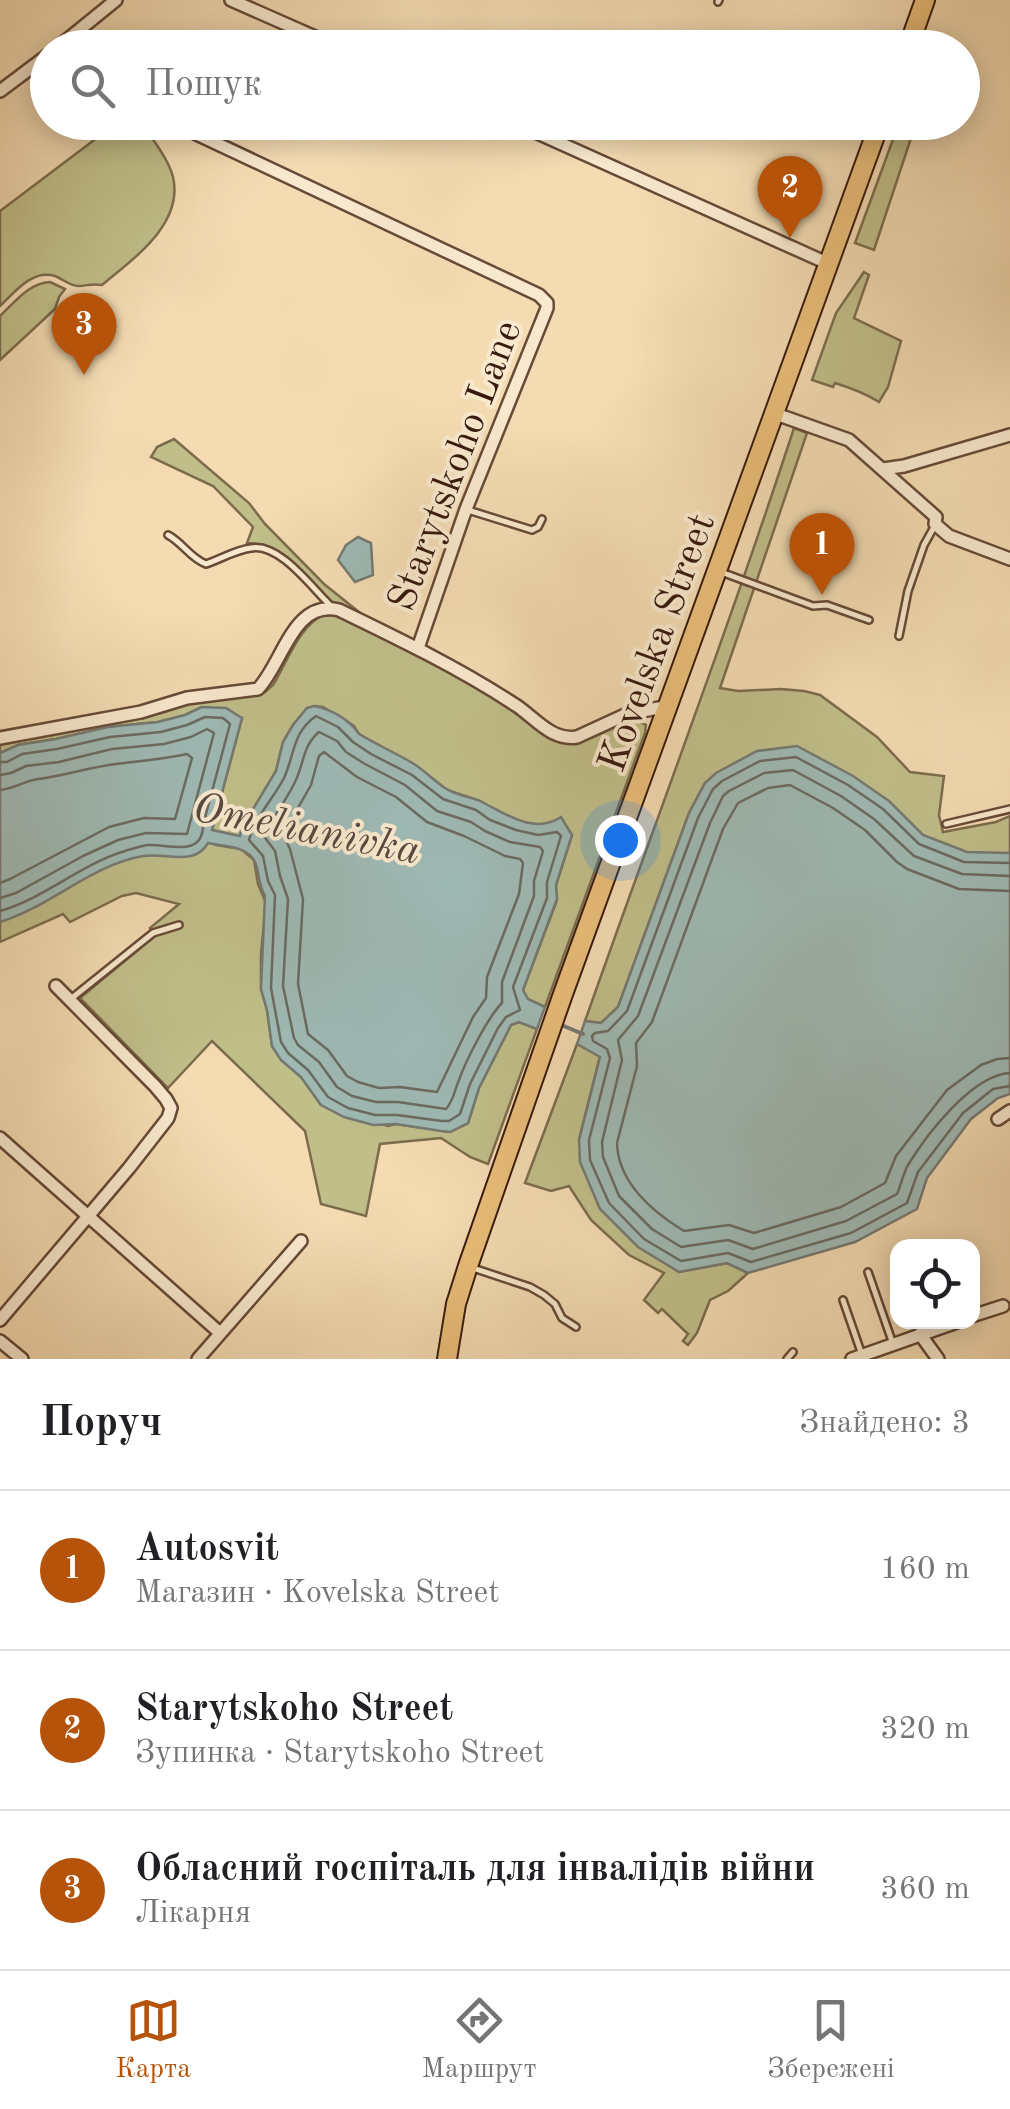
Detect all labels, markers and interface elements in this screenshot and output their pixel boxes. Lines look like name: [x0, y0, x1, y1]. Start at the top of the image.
search box: [30, 30, 980, 140]
icon: search: [65, 58, 120, 113]
text: Пошук: [145, 66, 262, 104]
pin: 2: [758, 156, 822, 238]
pin: 3: [52, 292, 116, 375]
street label: Starytskoho Lane: [383, 316, 531, 617]
street label: Kovelska Street: [593, 509, 724, 778]
pin: 1: [790, 512, 854, 595]
water label: Omelianivka: [189, 788, 423, 874]
your location: [595, 815, 646, 866]
map controls: [890, 1239, 980, 1329]
button: locate: [890, 1239, 980, 1329]
text: Поруч: [40, 1403, 162, 1445]
text: Знайдено: 3: [799, 1408, 970, 1440]
text: Autosvit: [135, 1531, 279, 1569]
text: 1: [63, 1554, 82, 1586]
text: 160 m: [880, 1554, 970, 1586]
text: Магазин · Kovelska Street: [135, 1578, 499, 1610]
text: Starytskoho Street: [135, 1691, 453, 1729]
text: 2: [63, 1714, 82, 1746]
text: 320 m: [880, 1714, 970, 1746]
text: Зупинка · Starytskoho Street: [135, 1738, 545, 1770]
text: Обласний госпіталь для інвалідів війни: [135, 1851, 815, 1889]
text: 3: [63, 1874, 82, 1906]
text: 360 m: [880, 1874, 970, 1906]
text: Лікарня: [135, 1898, 251, 1930]
tab: Карта: [115, 1993, 191, 2088]
tab: Маршрут: [422, 1993, 537, 2088]
tab: Збережені: [767, 1993, 895, 2088]

